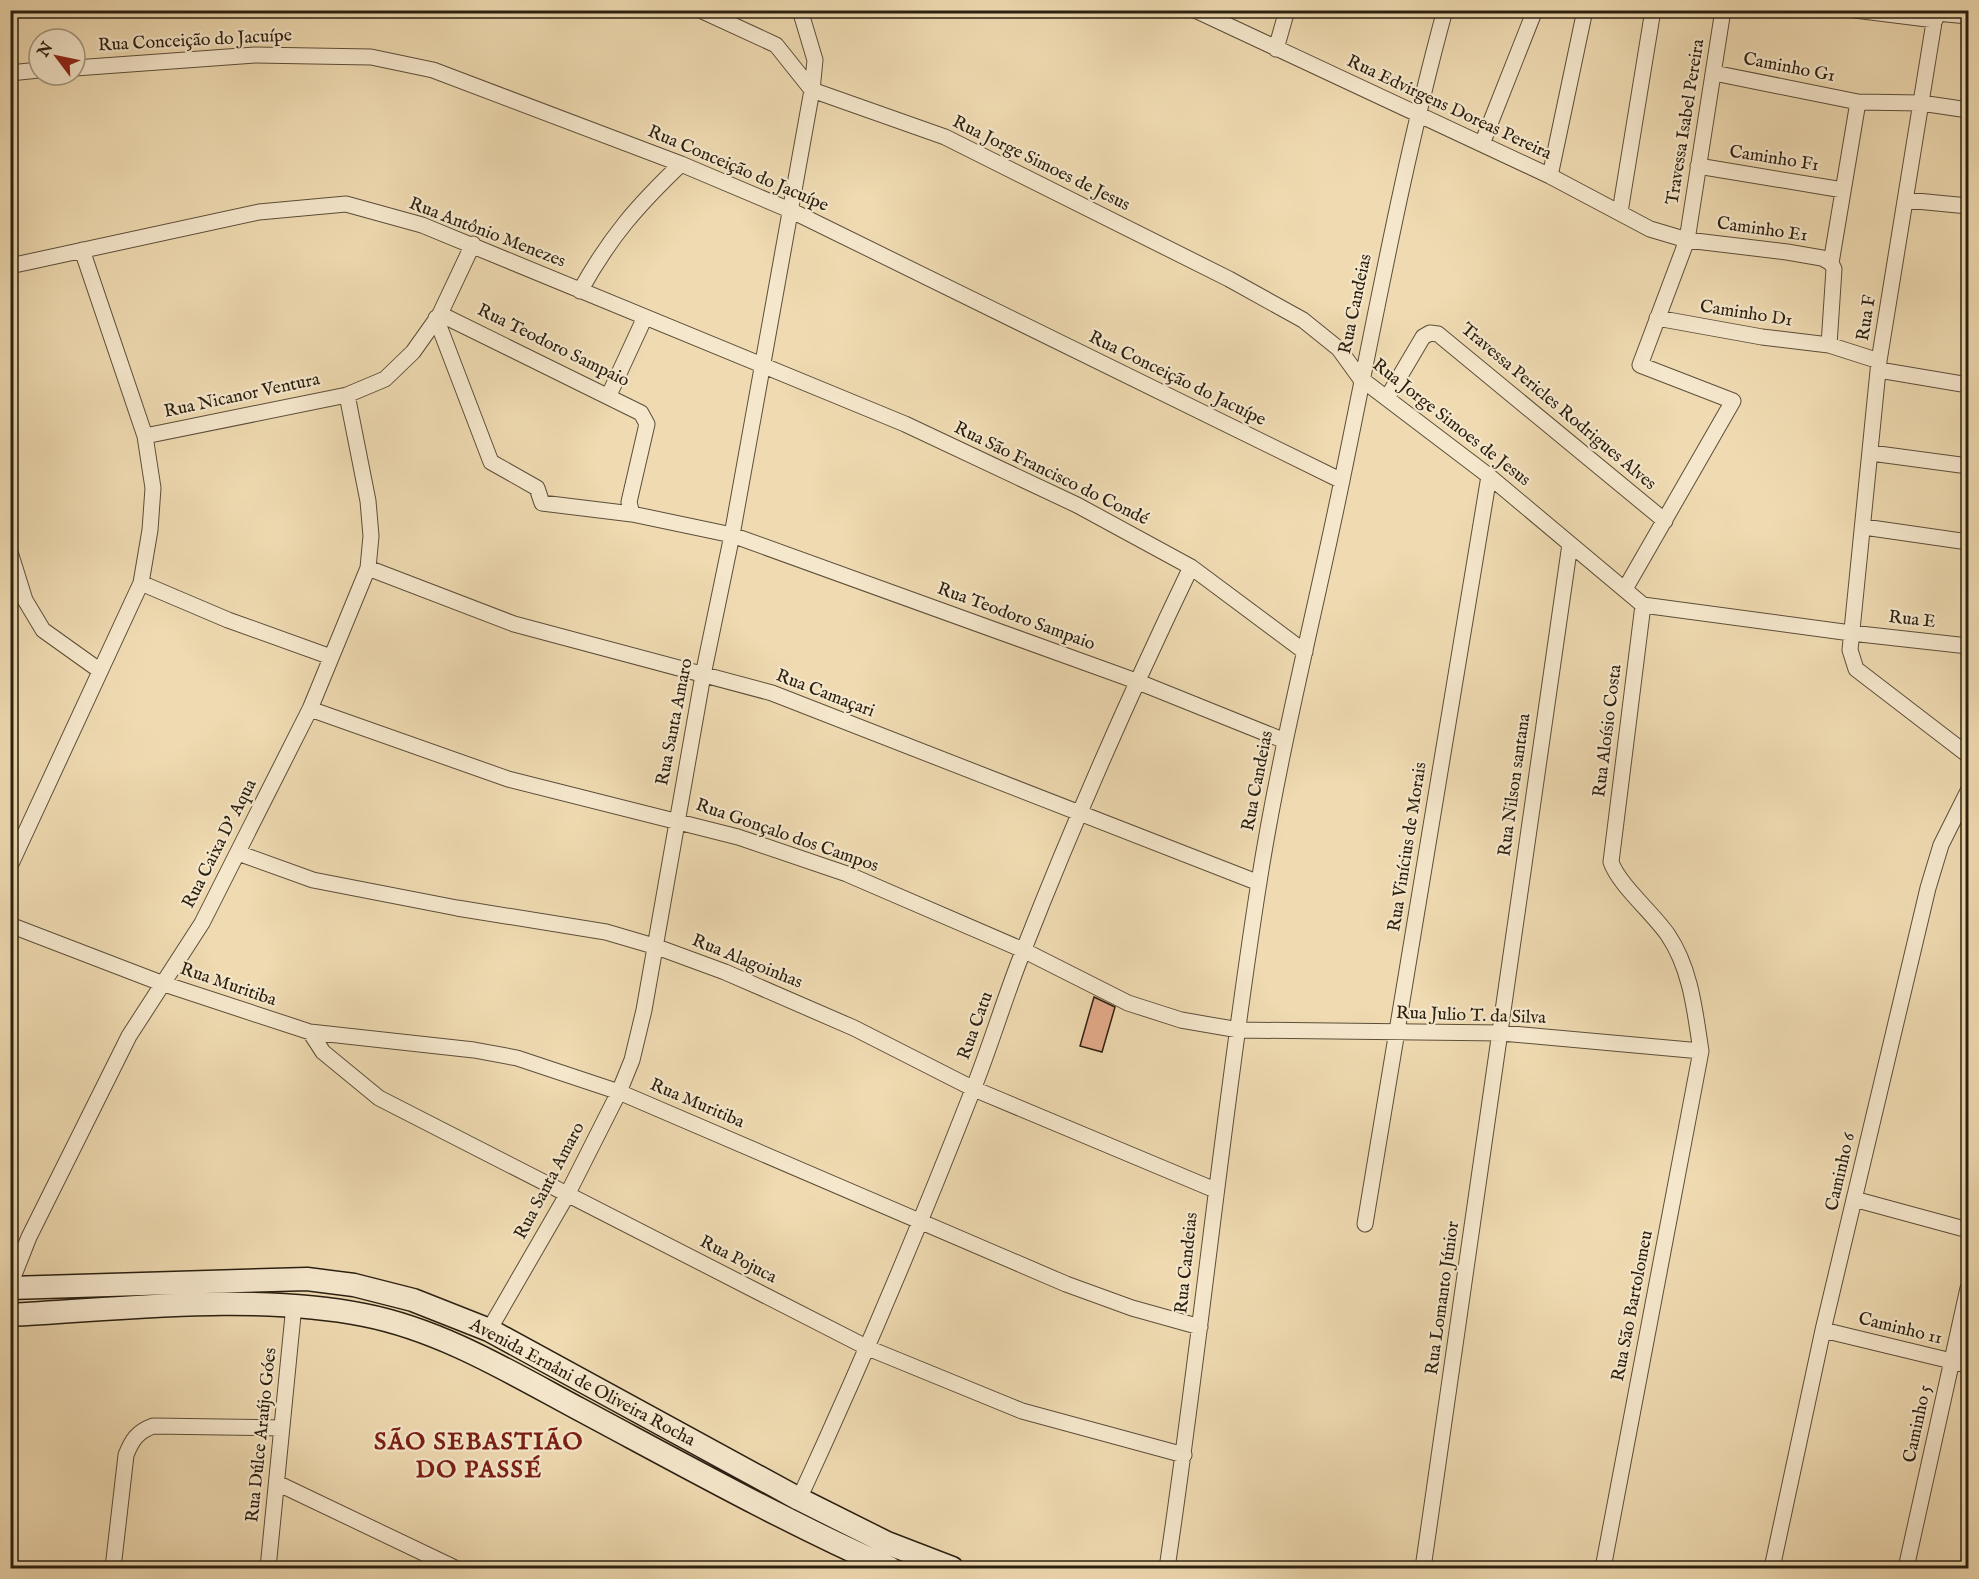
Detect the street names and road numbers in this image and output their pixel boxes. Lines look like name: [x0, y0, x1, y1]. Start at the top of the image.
street label: Rua Conceição do Jacuípe: [97, 24, 293, 58]
street label: Travessa Isabel Pereira: [1662, 37, 1710, 207]
street label: Caminho G1: [1741, 48, 1837, 88]
street label: Rua Edvirgens Doreas Pereira: [1343, 50, 1555, 166]
street label: Rua Jorge Simoes de Jesus: [948, 111, 1134, 217]
street label: Rua Conceição do Jacuípe: [644, 120, 832, 218]
street label: Caminho F1: [1728, 141, 1820, 177]
street label: Rua Antônio Menezes: [405, 193, 569, 273]
street label: Caminho E1: [1715, 212, 1809, 248]
street label: Rua Candeias: [1334, 252, 1378, 356]
street label: Rua F: [1852, 293, 1882, 343]
street label: Caminho D1: [1698, 295, 1794, 333]
street label: Rua Teodoro Sampaio: [473, 299, 633, 393]
street label: Travessa Pericles Rodrigues Alves: [1455, 318, 1661, 496]
street label: Rua Conceição do Jacuípe: [1085, 326, 1269, 432]
street label: Rua Jorge Simoes de Jesus: [1367, 354, 1535, 492]
street label: Rua Nicanor Ventura: [162, 368, 322, 424]
street label: Rua São Francisco do Condé: [950, 417, 1152, 531]
street label: Rua Teodoro Sampaio: [934, 578, 1098, 656]
street label: Rua E: [1887, 606, 1937, 634]
street label: Rua Santa Amaro: [651, 656, 699, 788]
street label: Rua Aloísio Costa: [1588, 663, 1628, 799]
street label: Rua Camaçari: [772, 665, 878, 723]
street label: Rua Nilson santana: [1494, 712, 1536, 858]
street label: Rua Candeias: [1237, 729, 1279, 833]
street label: Rua Vinícius de Morais: [1383, 761, 1433, 933]
street label: Rua Caixa D' Aqua: [178, 775, 263, 913]
street label: Rua Gonçalo dos Campos: [692, 794, 882, 878]
street label: Rua Alagoinhas: [688, 929, 806, 995]
street label: Rua Muritiba: [177, 958, 279, 1012]
street label: Rua Catu: [953, 989, 999, 1063]
street label: Rua Julio T. da Silva: [1396, 1002, 1547, 1030]
street label: Rua Muritiba: [646, 1074, 748, 1134]
street label: Rua Santa Amaro: [510, 1118, 591, 1243]
street label: Caminho 6: [1821, 1130, 1861, 1213]
street label: Rua Candeias: [1170, 1211, 1204, 1315]
street label: Rua Lomanto Júnior: [1421, 1219, 1465, 1376]
street label: Rua São Bartolomeu: [1607, 1229, 1659, 1383]
street label: Rua Pojuca: [696, 1231, 781, 1289]
street label: Caminho 11: [1856, 1307, 1944, 1351]
street label: Avenida Ernâni de Oliveira Rocha: [464, 1313, 699, 1452]
street label: Rua Dúlce Araújo Góes: [241, 1346, 283, 1524]
street label: Caminho 5: [1899, 1383, 1938, 1465]

